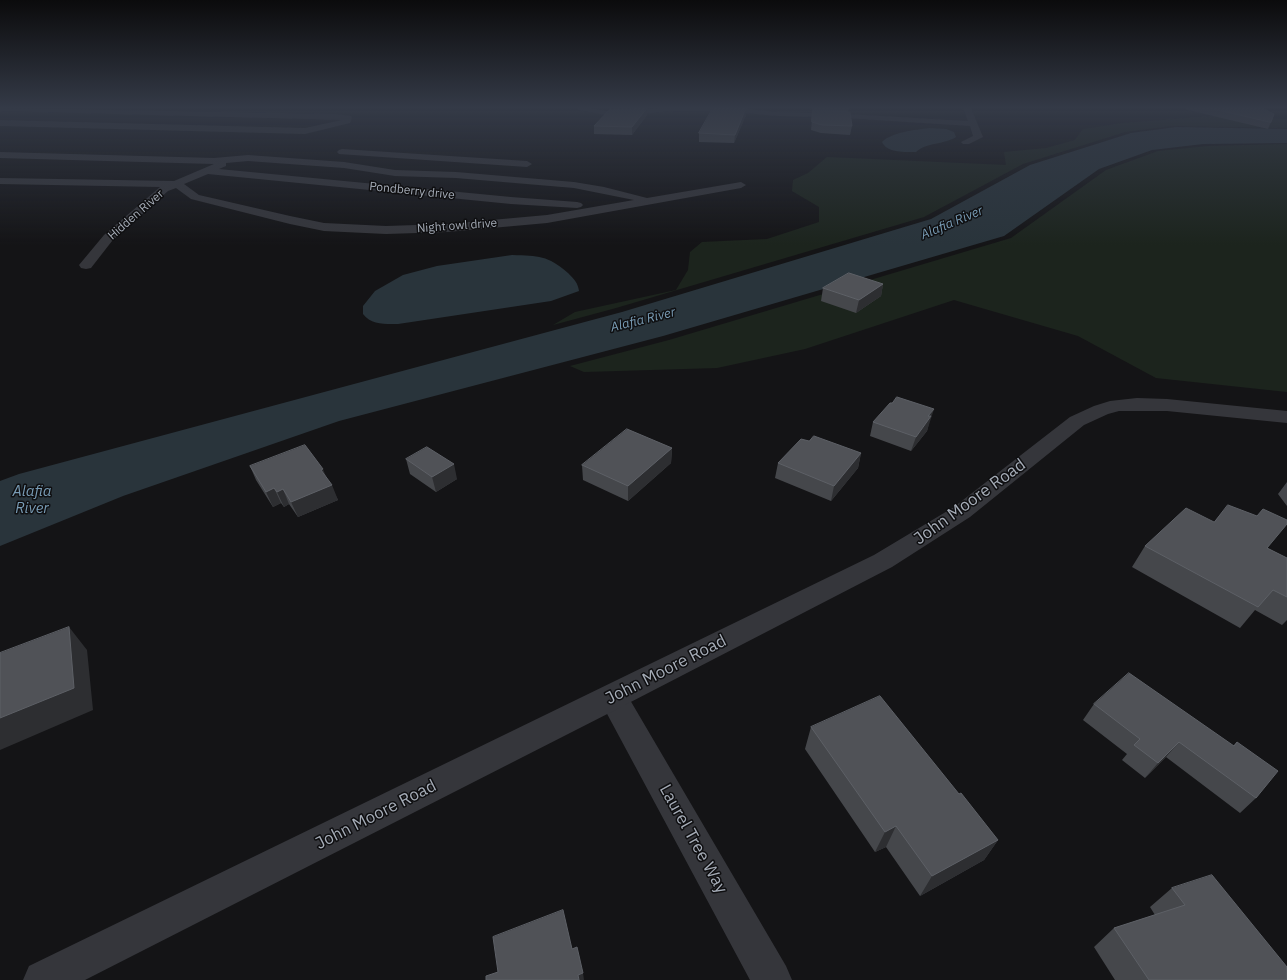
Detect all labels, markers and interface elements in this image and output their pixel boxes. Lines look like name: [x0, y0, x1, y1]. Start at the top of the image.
street label: Pondberry drive: [369, 179, 455, 203]
street label: Hidden River: [105, 187, 167, 243]
water label: Alafia River: [919, 203, 985, 243]
street label: Night owl drive: [416, 216, 498, 236]
water label: Alafia River: [609, 304, 677, 336]
street label: John Moore Road: [910, 455, 1030, 549]
water label: Alafia River: [12, 483, 52, 518]
street label: John Moore Road: [602, 631, 730, 709]
street label: John Moore Road: [312, 776, 440, 854]
street label: Laurel Tree Way: [655, 781, 731, 897]

